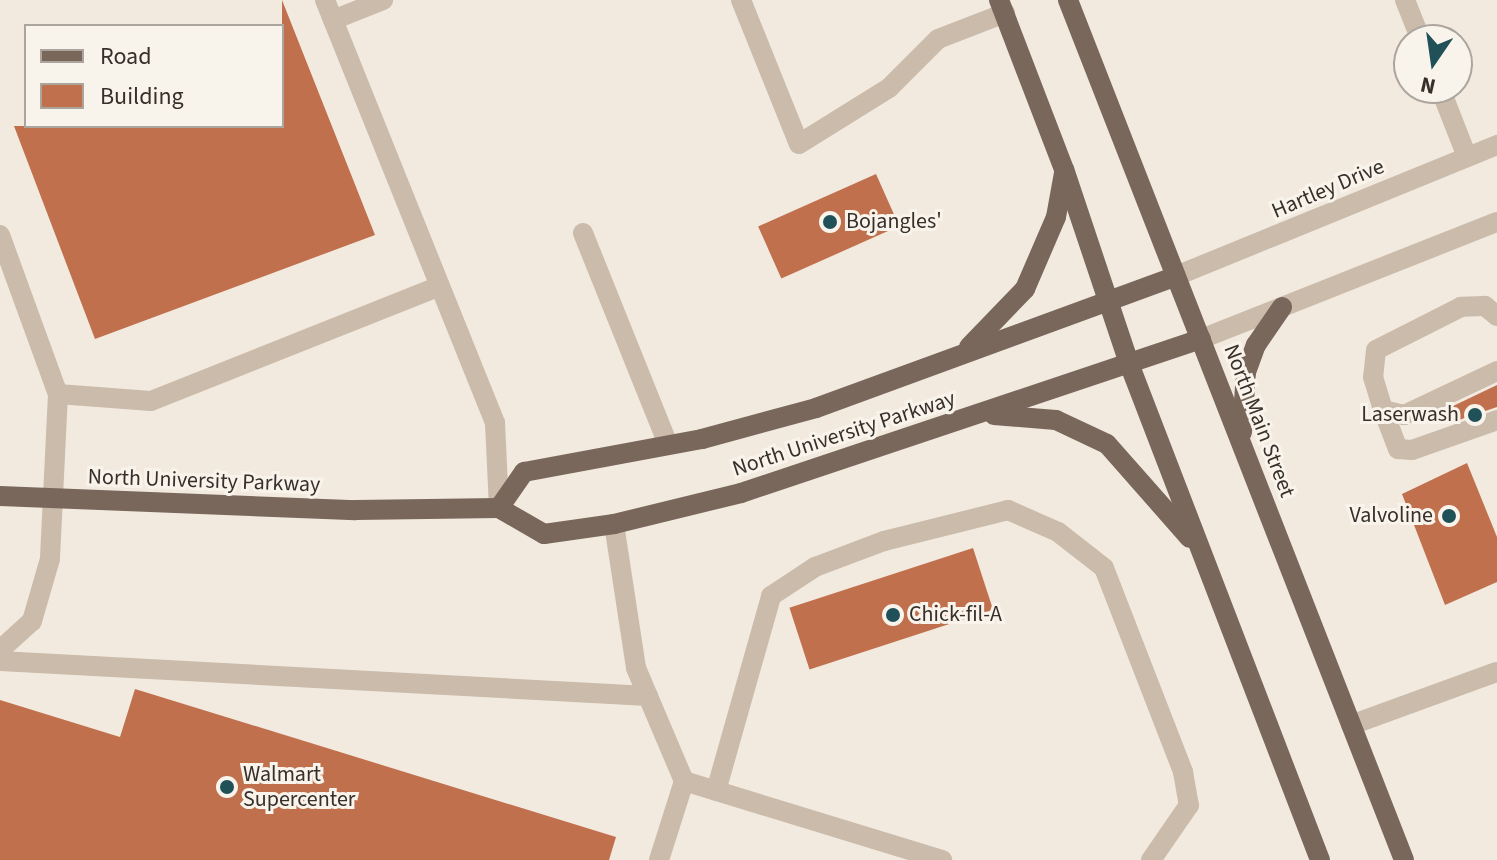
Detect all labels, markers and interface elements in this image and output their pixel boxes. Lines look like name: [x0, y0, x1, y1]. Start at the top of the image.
legend: [24, 24, 284, 128]
north arrow: [1393, 24, 1473, 104]
text: Road: [100, 39, 152, 74]
text: N: [1417, 68, 1439, 103]
text: Building: [100, 79, 184, 114]
street label: Hartley Drive: [1268, 154, 1388, 224]
place label: Bojangles': [846, 209, 942, 235]
marker: Bojangles': [821, 213, 839, 231]
street label: North Main Street: [1218, 341, 1300, 501]
street label: North University Parkway: [729, 385, 959, 483]
place label: Laserwash: [1361, 402, 1459, 428]
marker: Laserwash: [1466, 406, 1484, 424]
street label: North University Parkway: [87, 464, 321, 498]
place label: Valvoline: [1349, 503, 1433, 529]
marker: Valvoline: [1440, 507, 1458, 525]
place label: Chick-fil-A: [909, 602, 1002, 628]
marker: Chick-fil-A: [884, 606, 902, 624]
place label: Walmart Supercenter: [243, 761, 355, 812]
marker: Walmart Supercenter: [218, 778, 236, 796]

